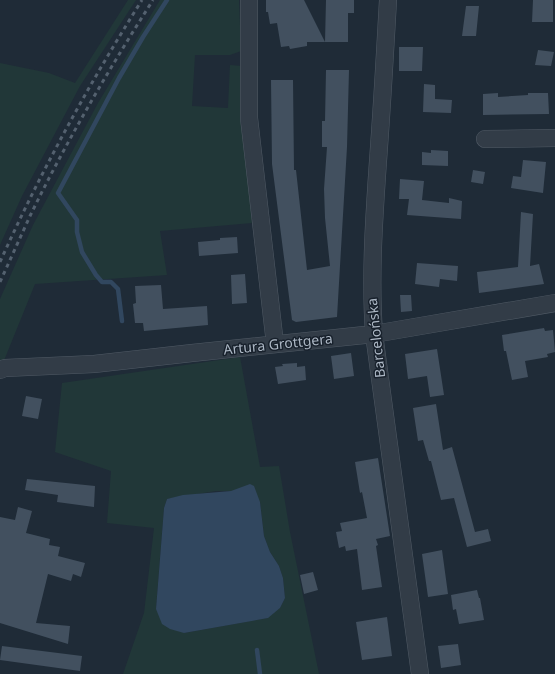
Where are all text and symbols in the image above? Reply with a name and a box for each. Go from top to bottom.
street label: Barcelońska [362,297,389,379]
street label: Artura Grottgera [222,328,333,359]

